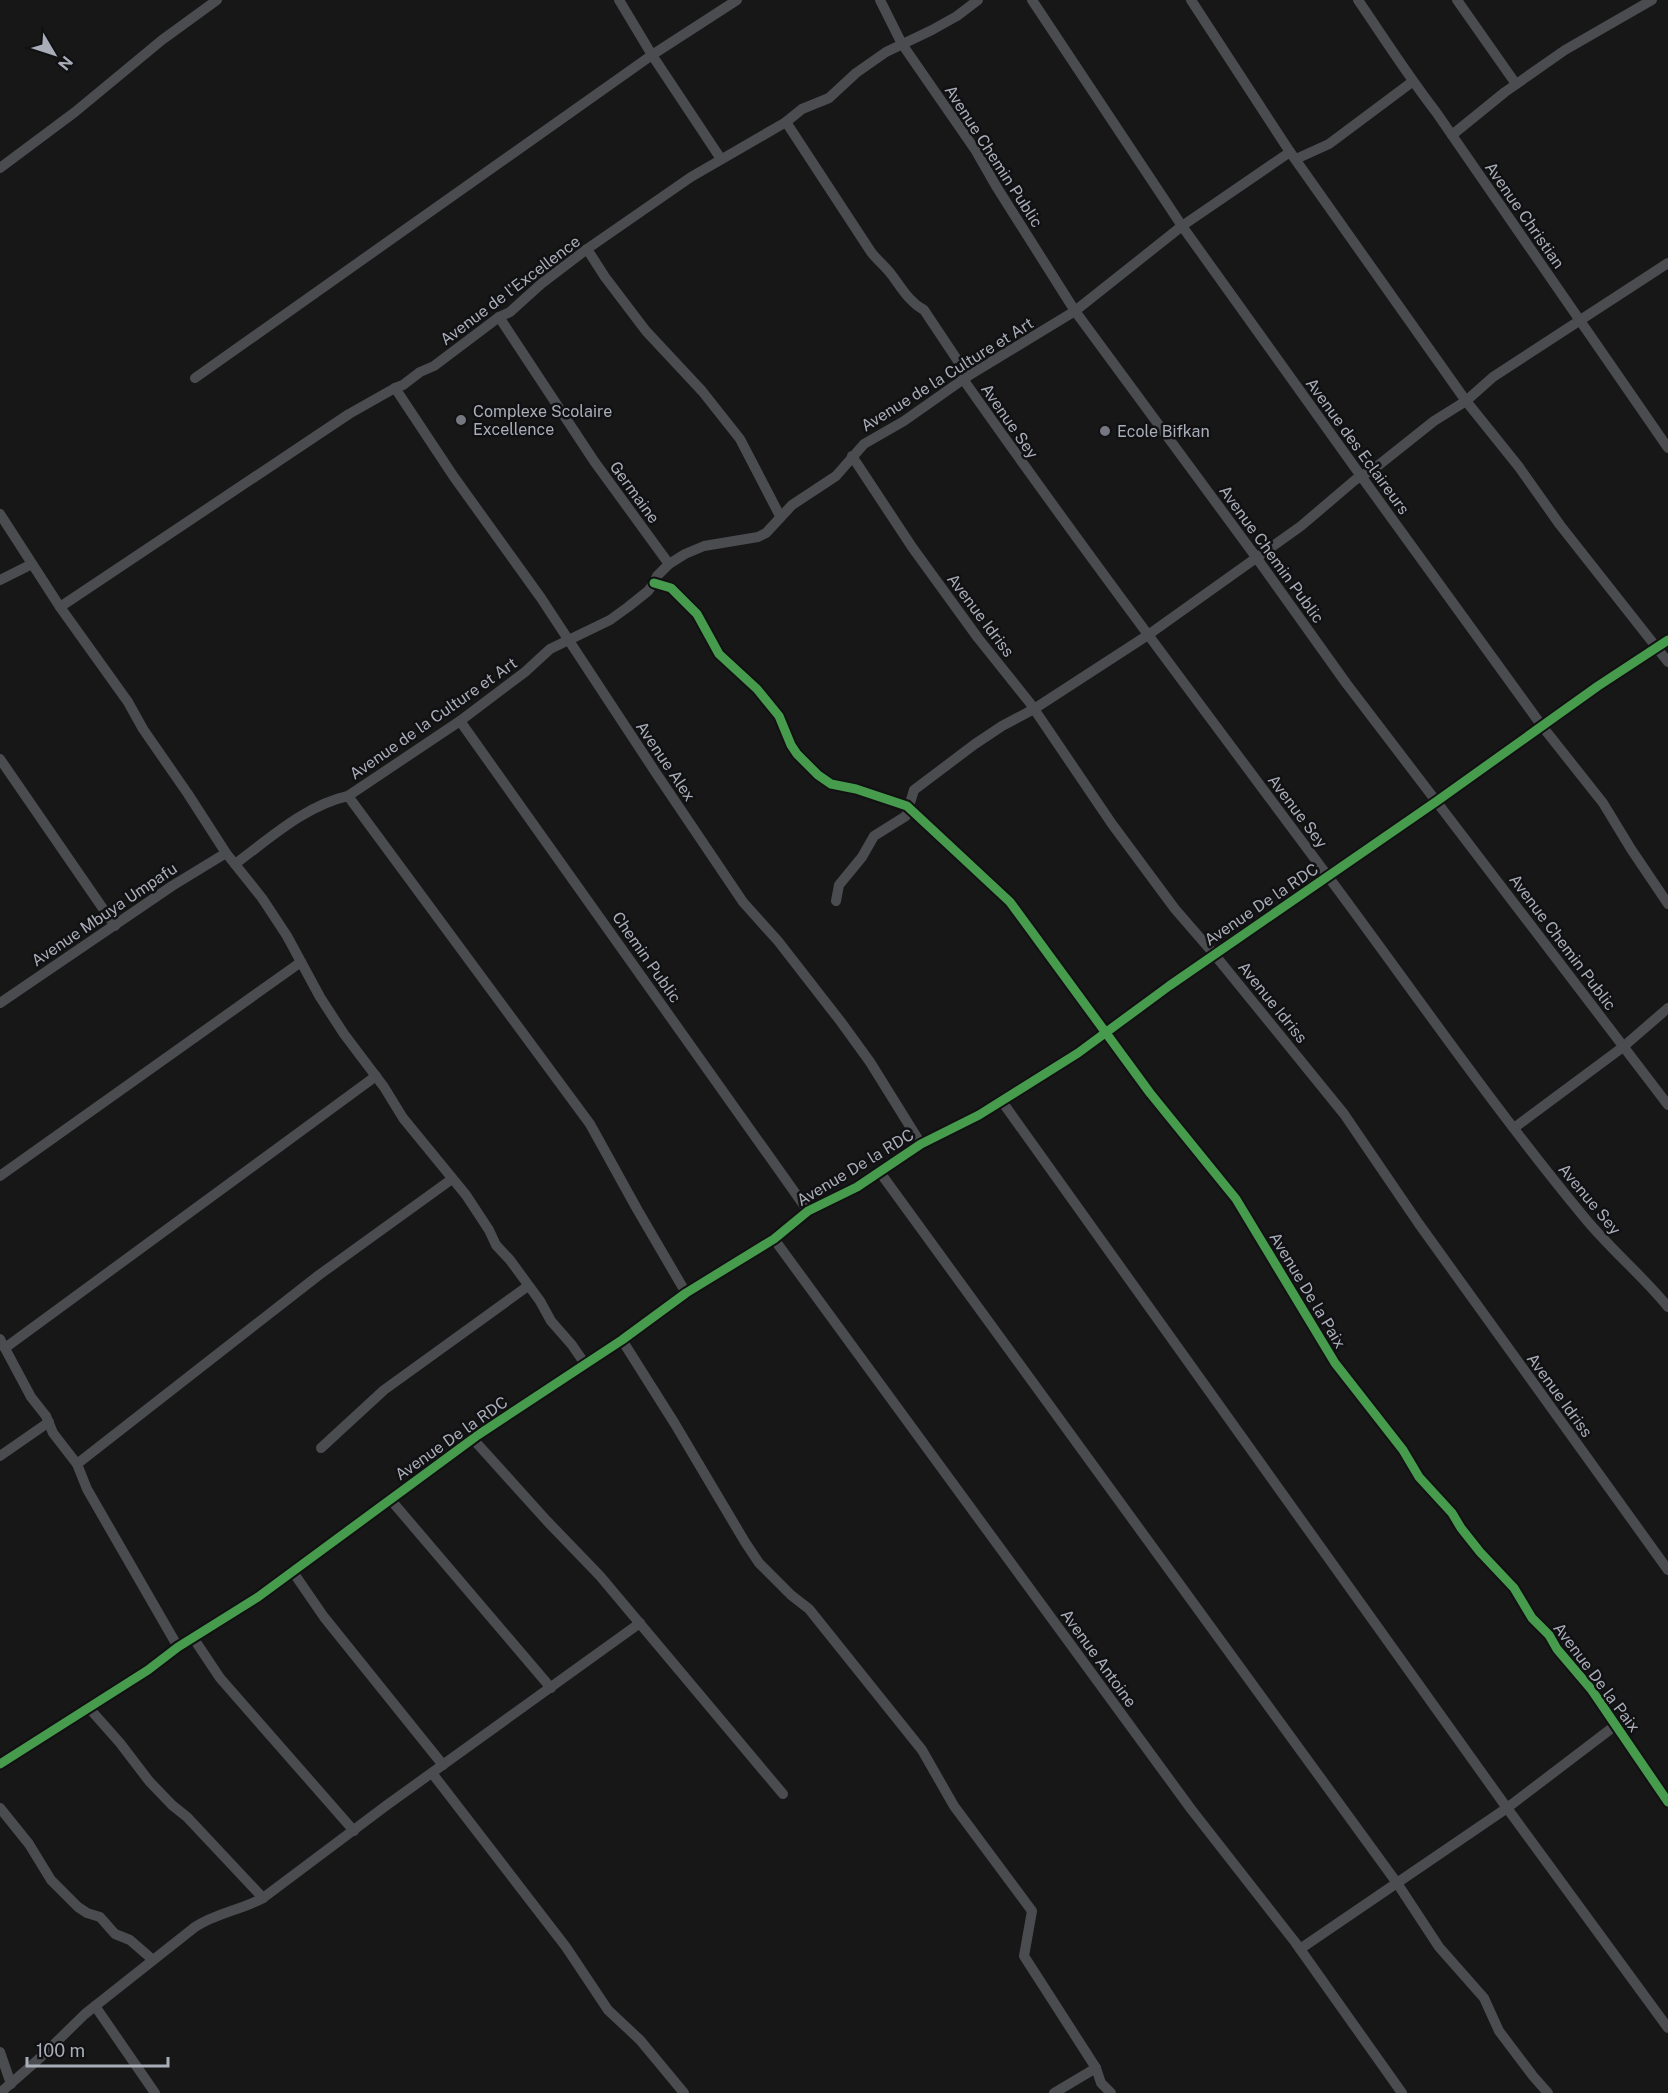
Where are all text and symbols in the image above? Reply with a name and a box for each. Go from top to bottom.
north arrow [24,24,84,84]
text: N [54,52,77,74]
street label: Avenue Chemin Public [941,82,1047,231]
street label: Avenue Christian [1481,158,1568,272]
street label: Avenue de l'Excellence [437,232,584,349]
street label: Avenue de la Culture et Art [858,313,1037,435]
street label: Avenue des Eclaireurs [1302,374,1413,518]
street label: Avenue Sey [977,380,1043,463]
place label: Complexe Scolaire Excellence [473,402,612,439]
marker: Complexe Scolaire Excellence [454,413,468,427]
place label: Ecole Bifkan [1117,422,1210,441]
marker: Ecole Bifkan [1098,424,1112,438]
street label: Germaine [606,458,663,527]
street label: Avenue Chemin Public [1215,482,1328,627]
street label: Avenue Idriss [943,570,1018,661]
street label: Avenue de la Culture et Art [346,653,521,783]
street label: Avenue Alex [632,718,699,805]
street label: Avenue Sey [1264,771,1332,852]
street label: Avenue Mbuya Umpafu [28,859,181,970]
street label: Avenue De la RDC [1201,859,1322,950]
street label: Avenue Chemin Public [1505,870,1620,1014]
street label: Chemin Public [608,908,685,1006]
street label: Avenue Idriss [1234,958,1311,1047]
street label: Avenue De la RDC [793,1125,917,1210]
street label: Avenue Sey [1554,1160,1625,1239]
street label: Avenue De la Paix [1265,1229,1350,1352]
street label: Avenue Idriss [1523,1350,1596,1441]
street label: Avenue De la RDC [391,1392,511,1484]
street label: Avenue Antoine [1057,1606,1140,1711]
street label: Avenue De la Paix [1549,1619,1644,1736]
scale bar [27,2030,168,2068]
text: 100 m [36,2040,85,2061]

